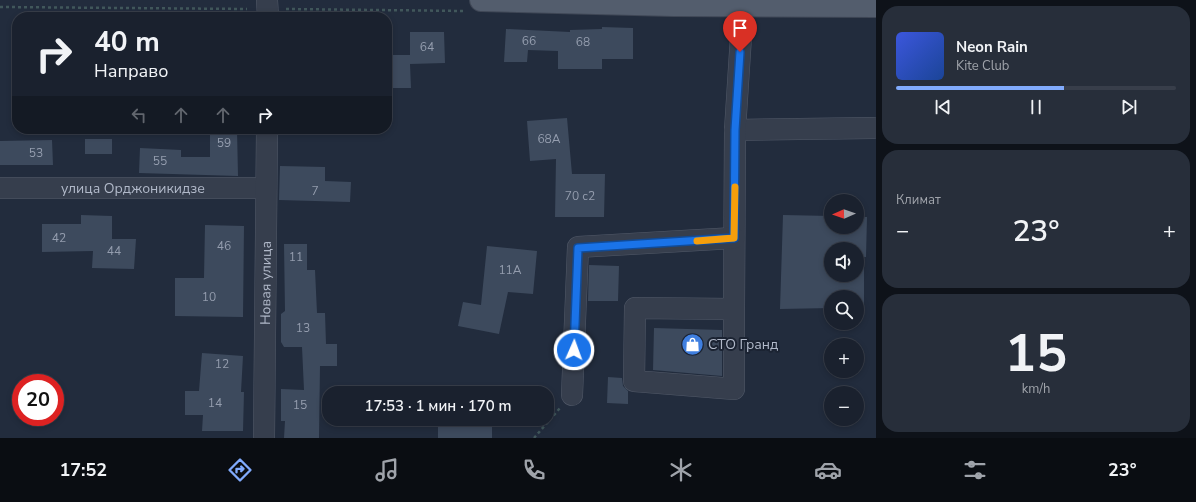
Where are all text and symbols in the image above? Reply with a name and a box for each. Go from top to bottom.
pin [723,11,757,52]
icon: arrive [729,17,751,39]
text: 40 m [94,23,160,61]
icon: right [28,28,80,80]
house number: 66 [522,33,536,49]
house number: 68 [576,34,590,50]
text: Neon Rain [956,37,1028,57]
house number: 64 [420,39,434,55]
text: Kite Club [956,57,1009,75]
text: Направо [94,59,168,83]
icon: previous [932,96,954,118]
icon: pause [1025,96,1047,118]
icon: next [1118,96,1140,118]
icon: left [128,104,150,126]
icon: ahead [170,104,192,126]
icon: ahead [212,104,234,126]
icon: right [254,104,276,126]
house number: 68А [537,131,561,147]
house number: 59 [217,135,231,151]
house number: 53 [29,145,43,161]
house number: 55 [153,153,167,169]
street label: улица Орджоникидзе [61,179,205,198]
house number: 7 [311,183,319,199]
house number: 70 с2 [565,188,595,204]
text: Климат [896,191,941,209]
north arrow [824,194,864,234]
map controls [824,194,864,426]
text: 23° [1012,211,1060,252]
text: − [896,216,909,246]
text: + [1163,216,1176,246]
house number: 42 [52,230,66,246]
house number: 46 [217,238,231,254]
street label: Новая улица [256,241,276,325]
button: sound [824,242,864,282]
house number: 44 [107,243,121,259]
house number: 11 [289,249,303,265]
house number: 11А [498,262,522,278]
house number: 10 [202,289,216,305]
button: search [824,290,864,330]
text: 15 [1005,318,1067,389]
house number: 13 [296,320,310,336]
position arrow [553,329,595,371]
shop icon: СТО Гранд [679,331,705,357]
place label: СТО Гранд [708,335,778,354]
button: + [824,338,864,378]
house number: 12 [215,356,229,372]
speed limit sign: 20 [12,374,64,426]
text: km/h [1022,380,1050,398]
button: − [824,386,864,426]
house number: 14 [208,395,222,411]
text: 17:53 · 1 мин · 170 m [364,396,512,416]
house number: 15 [293,397,307,413]
icon: directions [226,456,254,484]
icon: music [373,456,401,484]
icon: phone [520,456,548,484]
icon: climate [667,456,695,484]
icon: car [814,456,842,484]
icon: filters [961,456,989,484]
text: 17:52 [59,458,107,482]
text: 23° [1108,458,1136,482]

